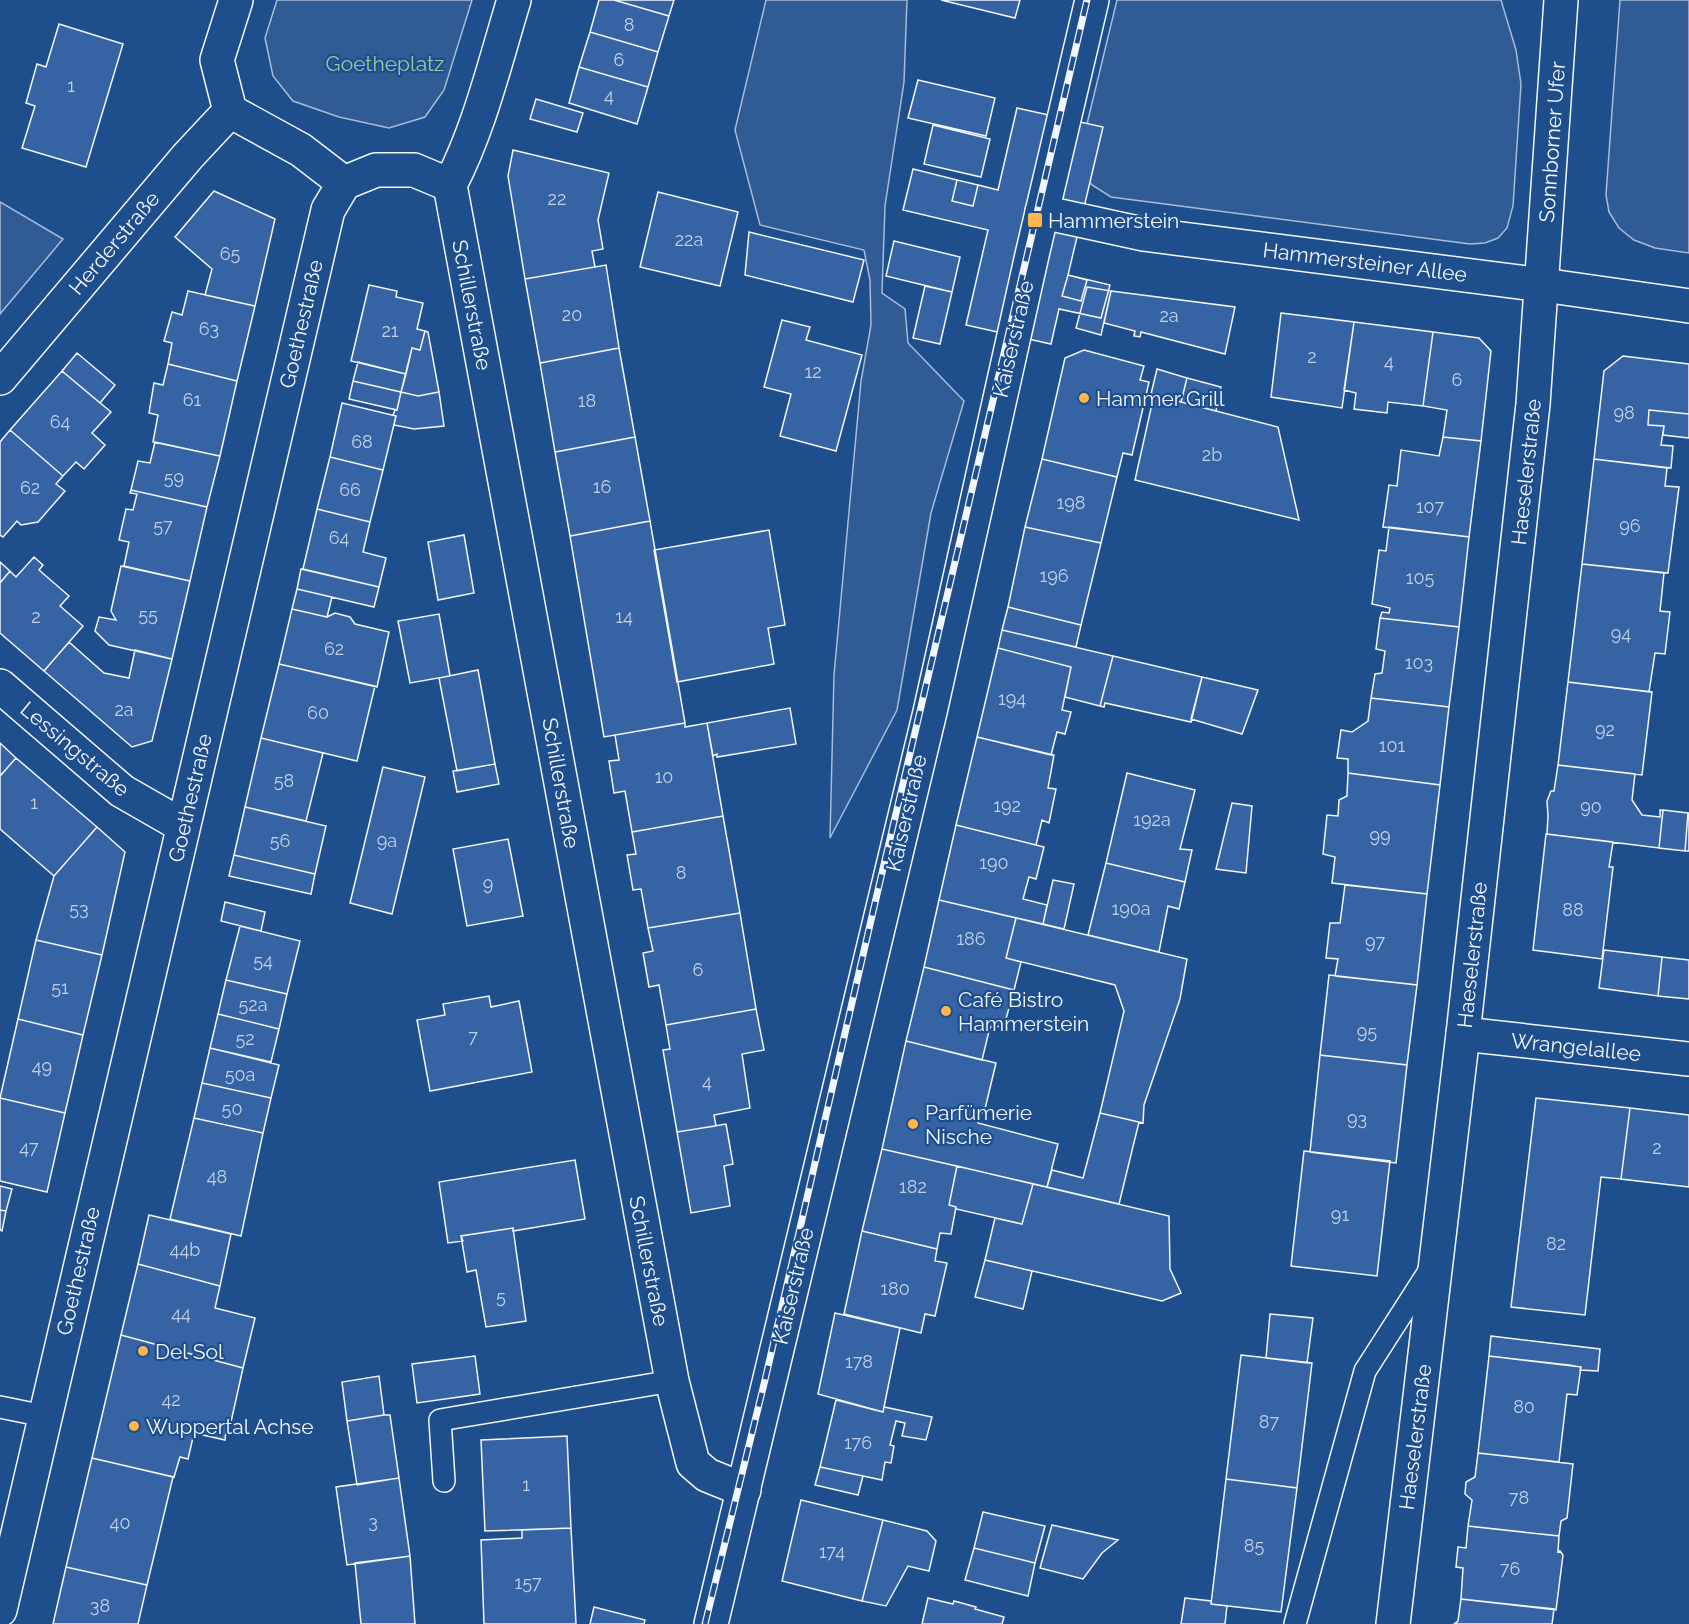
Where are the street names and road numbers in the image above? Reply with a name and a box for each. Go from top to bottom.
street label: Sonnborner Ufer [1534,60,1570,223]
street label: Herderstraße [63,186,165,300]
street label: Hammersteiner Allee [1262,237,1468,287]
street label: Schillerstraße [447,238,497,372]
street label: Goethestraße [274,257,328,391]
street label: Kaiserstraße [987,278,1039,400]
street label: Haeselerstraße [1506,398,1546,546]
street label: Lessingstraße [16,696,134,802]
street label: Schillerstraße [537,716,585,850]
street label: Goethestraße [163,731,217,865]
street label: Kaiserstraße [880,752,932,874]
street label: Haeselerstraße [1452,881,1492,1029]
street label: Wrangelallee [1510,1028,1642,1066]
street label: Schillerstraße [624,1194,674,1328]
street label: Goethestraße [51,1204,105,1338]
street label: Kaiserstraße [767,1225,819,1347]
street label: Haeselerstraße [1394,1363,1436,1511]

